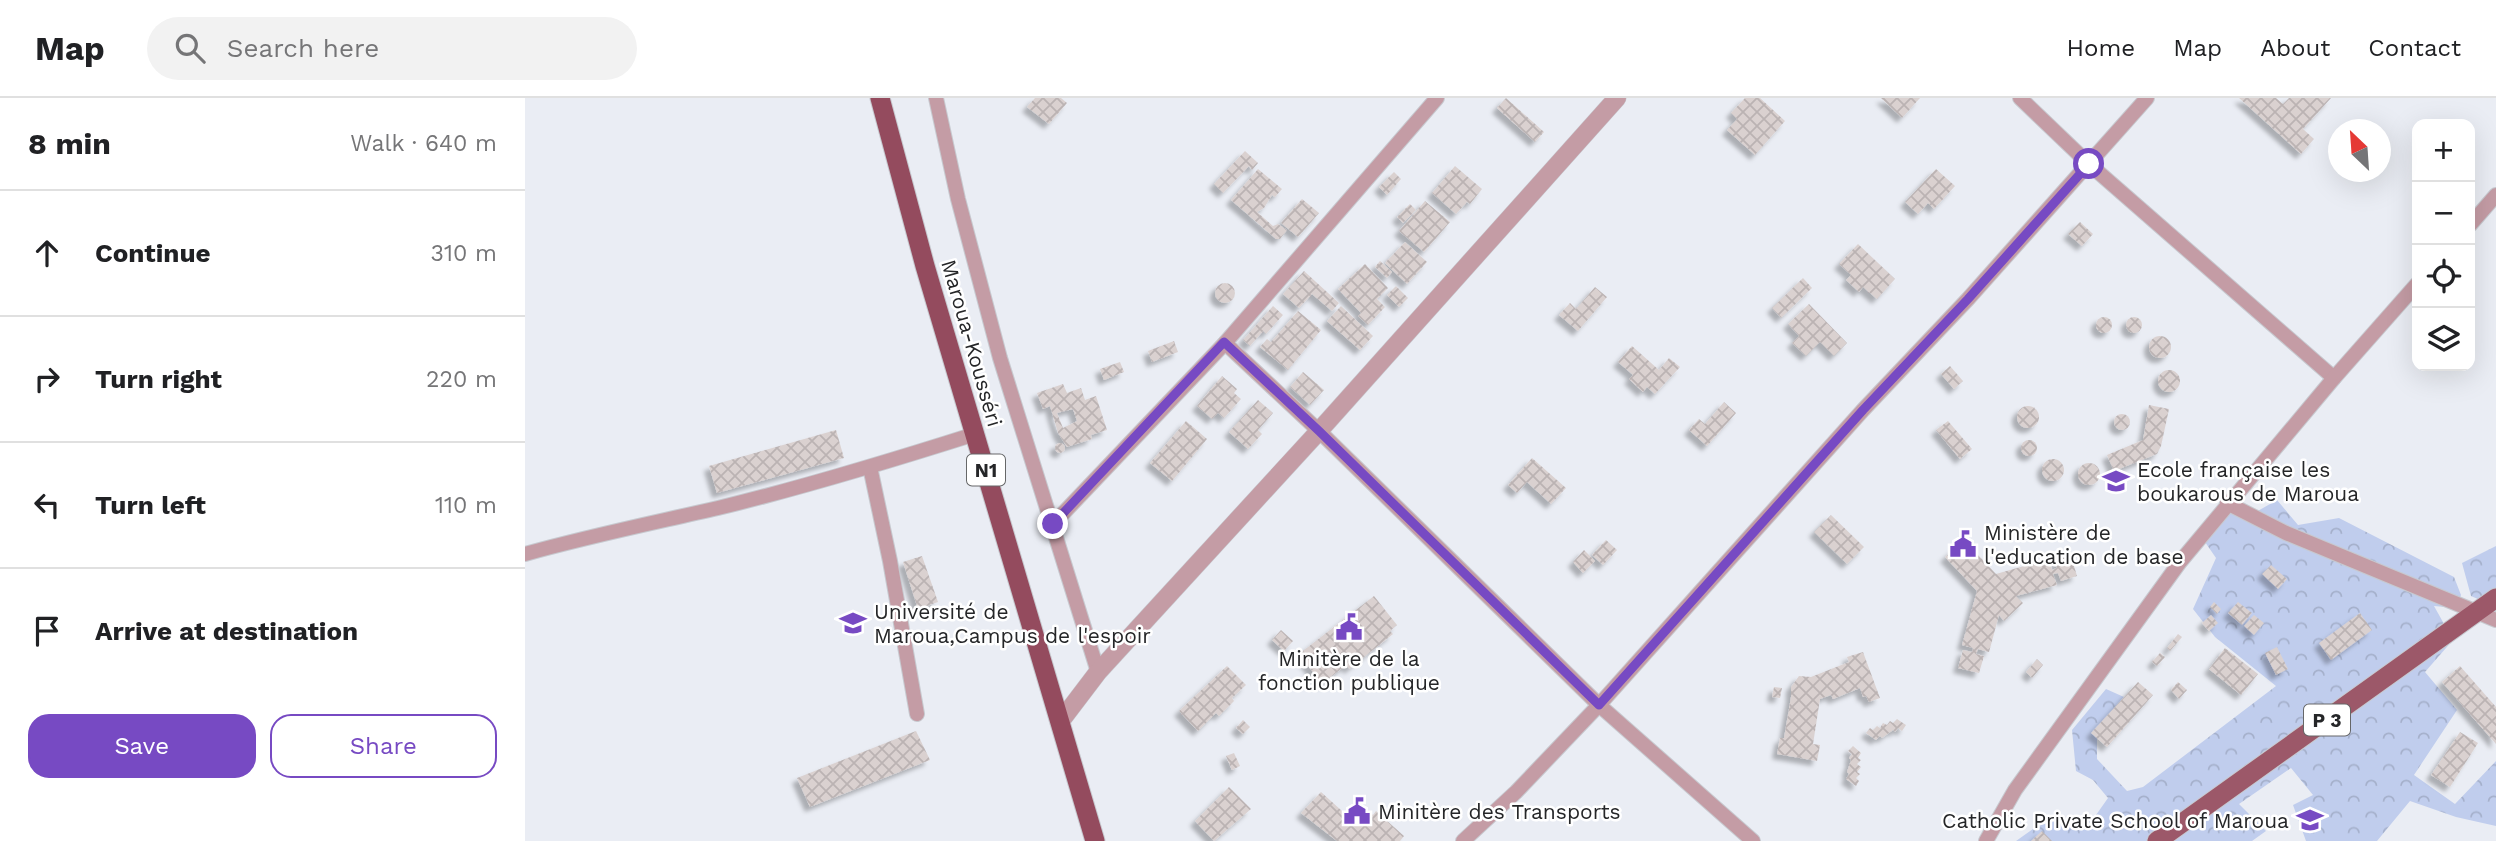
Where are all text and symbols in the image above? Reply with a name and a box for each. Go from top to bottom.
search box [147,17,637,80]
text: Map [35,29,105,68]
icon: search [171,29,209,67]
text: Search here [227,33,379,63]
text: Home [2067,34,2135,62]
text: Map [2173,34,2222,62]
text: About [2260,34,2330,62]
text: Contact [2368,34,2461,62]
north arrow [2328,119,2391,182]
map controls [2412,119,2475,371]
button: + [2412,119,2475,182]
text: 8 min [28,126,111,161]
text: Walk · 640 m [350,130,497,157]
route start [2073,148,2104,179]
button: − [2412,182,2475,245]
icon: ahead [28,234,66,272]
text: Continue [95,238,211,268]
text: 310 m [431,240,497,267]
button: locate [2412,245,2475,308]
street label: Maroua-Kousséri [936,257,1008,429]
button: layers [2412,308,2475,371]
icon: right [28,360,66,398]
text: Turn right [95,364,222,394]
text: 220 m [426,366,497,393]
road number: N1 [967,454,1005,486]
place label: Ecole française les boukarous de Maroua [2137,457,2359,506]
school or university icon: Ecole française les boukarous de Maroua [2101,466,2131,496]
icon: left [28,486,66,524]
text: Turn left [95,490,206,520]
text: 110 m [435,492,497,519]
route end [1037,508,1068,539]
place label: Ministère de l'education de base [1984,520,2184,569]
public building icon: Ministère de l'education de base [1948,529,1978,559]
place label: Université de Maroua,Campus de l'espoir [874,599,1151,648]
school or university icon: Université de Maroua,Campus de l'espoir [838,608,868,638]
icon: arrive [28,612,66,650]
public building icon: Minitère de la fonction publique [1334,612,1364,642]
text: Arrive at destination [95,616,358,646]
place label: Minitère de la fonction publique [1258,646,1440,695]
road number: P 3 [2304,705,2350,736]
button: Save [28,714,256,778]
button: Share [270,714,497,778]
public building icon: Minitère des Transports [1342,796,1372,826]
place label: Minitère des Transports [1378,799,1621,824]
school or university icon: Catholic Private School of Maroua [2295,805,2325,835]
place label: Catholic Private School of Maroua [1942,808,2289,833]

